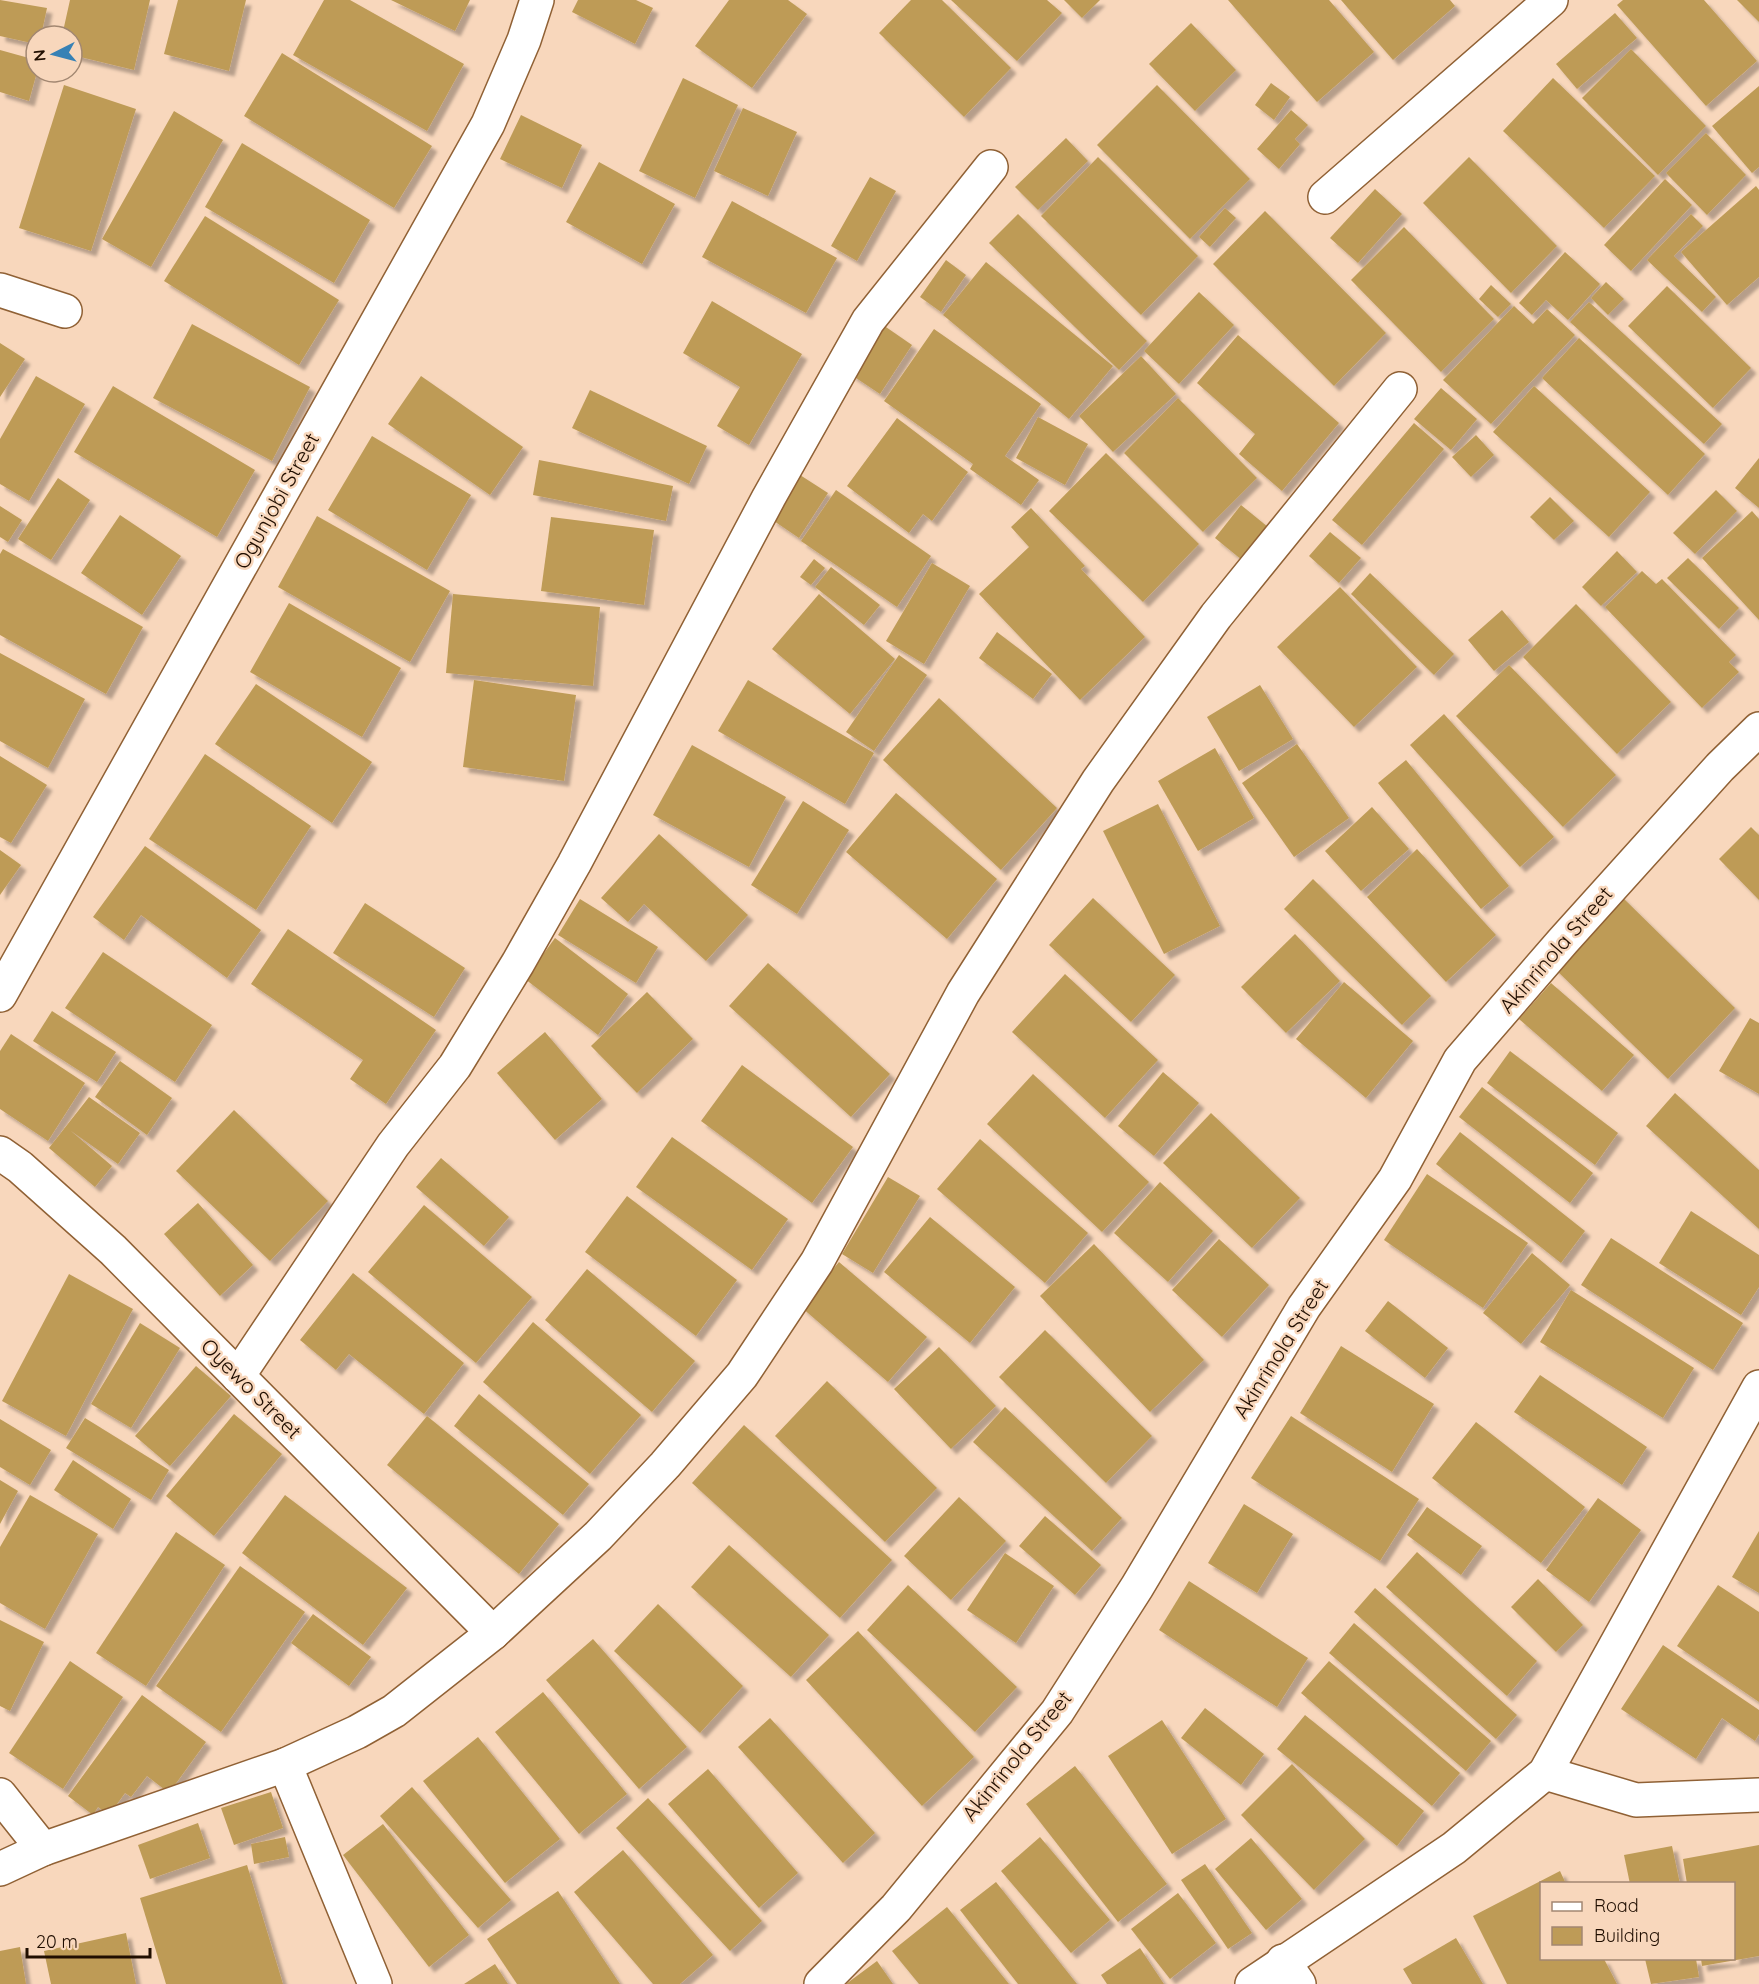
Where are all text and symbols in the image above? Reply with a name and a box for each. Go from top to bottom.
north arrow [24,24,84,84]
text: N [29,49,50,62]
street label: Ogunjobi Street [228,428,324,573]
street label: Akinrinola Street [1493,881,1617,1018]
street label: Akinrinola Street [1227,1274,1333,1423]
street label: Oyewo Street [196,1333,307,1444]
street label: Akinrinola Street [956,1685,1077,1826]
legend [1540,1882,1735,1960]
text: Road [1594,1894,1639,1917]
scale bar [27,1921,150,1959]
text: Building [1594,1924,1660,1947]
text: 20 m [36,1930,78,1953]

